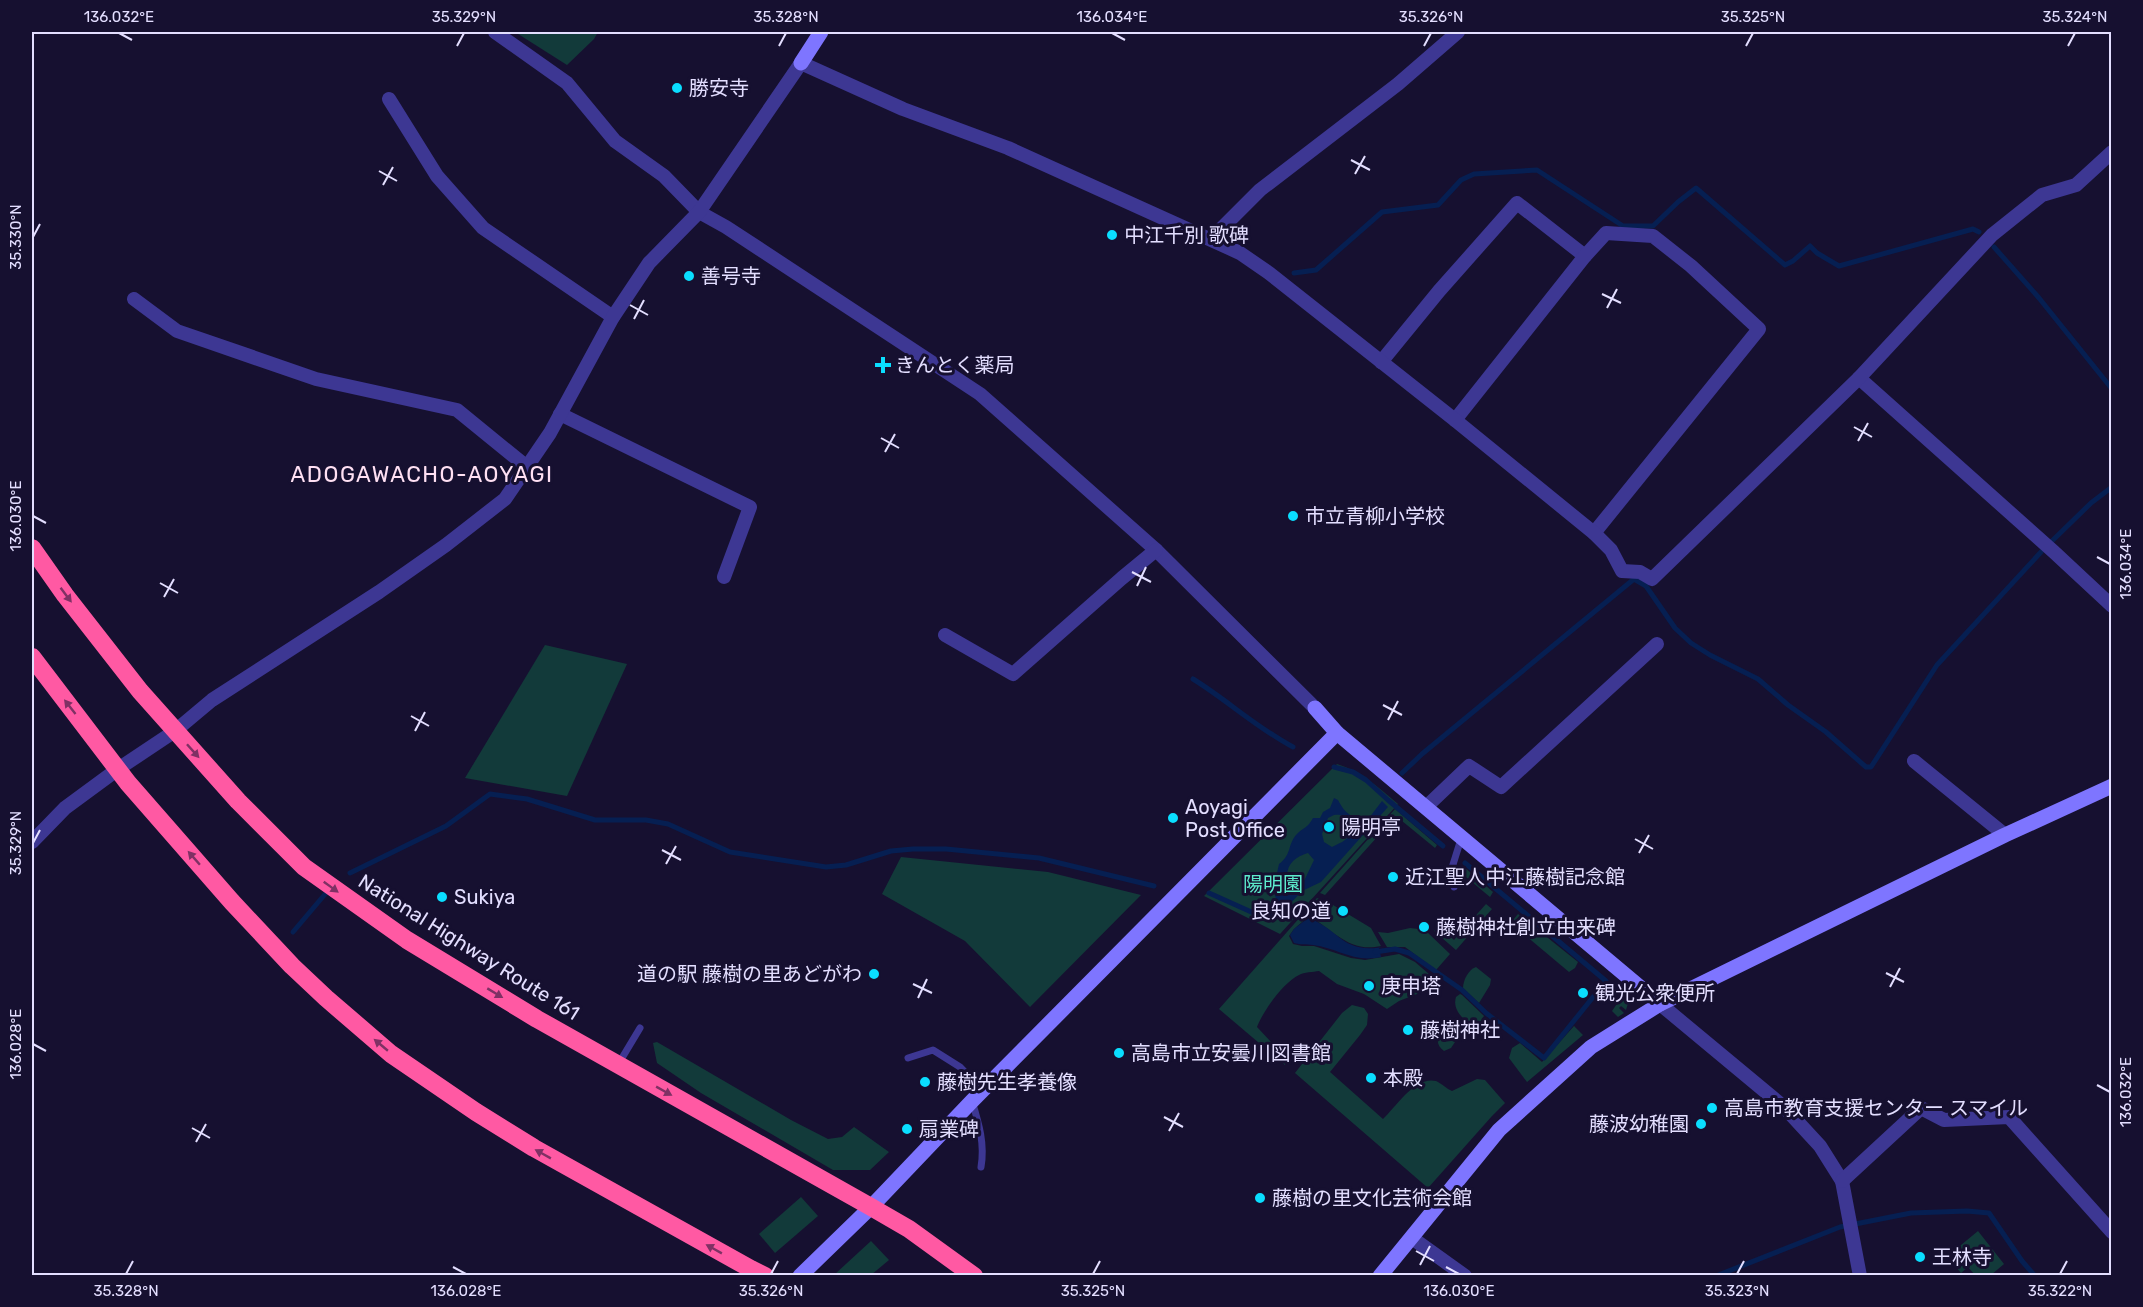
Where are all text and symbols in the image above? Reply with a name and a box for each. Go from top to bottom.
text: 136.032°E [84,8,154,26]
text: 35.329°N [432,8,496,26]
text: 35.328°N [753,8,819,26]
text: 136.034°E [1077,8,1147,26]
text: 35.326°N [1399,8,1463,26]
text: 35.325°N [1721,8,1785,26]
text: 35.324°N [2043,8,2107,26]
place label: 勝安寺 [689,76,749,100]
marker: 勝安寺 [670,81,684,95]
text: 35.330°N [7,204,25,270]
place label: 中江千別 歌碑 [1124,223,1249,247]
marker: 中江千別 歌碑 [1105,228,1119,242]
place label: 善号寺 [701,264,761,288]
marker: 善号寺 [682,269,696,283]
place label: きんとく薬局 [895,353,1014,377]
marker: きんとく薬局 [876,358,890,372]
district label: ADOGAWACHO-AOYAGI [291,461,553,488]
text: 136.030°E [7,480,25,552]
place label: 市立青柳小学校 [1305,504,1445,528]
marker: 市立青柳小学校 [1286,509,1300,523]
text: 136.034°E [2117,529,2135,599]
one-way arrow [59,587,72,603]
one-way arrow [64,699,77,715]
one-way arrow [186,743,199,758]
place label: Aoyagi Post Office [1185,795,1285,842]
text: 35.329°N [7,811,25,875]
marker: Aoyagi Post Office [1166,811,1180,825]
place label: 陽明亭 [1341,815,1401,839]
marker: 陽明亭 [1322,820,1336,834]
one-way arrow [187,850,201,865]
place label: 近江聖人中江藤樹記念館 [1405,865,1625,889]
street label: National Highway Route 161 [354,869,584,1025]
marker: 近江聖人中江藤樹記念館 [1386,870,1400,884]
park label: 陽明園 [1243,872,1303,896]
one-way arrow [323,881,339,893]
place label: Sukiya [454,885,515,909]
marker: Sukiya [435,890,449,904]
place label: 良知の道 [1251,899,1331,923]
marker: 良知の道 [1336,904,1350,918]
place label: 藤樹神社創立由来碑 [1436,915,1616,939]
marker: 藤樹神社創立由来碑 [1417,920,1431,934]
place label: 道の駅 藤樹の里あどがわ [637,962,862,986]
marker: 道の駅 藤樹の里あどがわ [867,967,881,981]
place label: 庚申塔 [1381,974,1441,998]
marker: 庚申塔 [1362,979,1376,993]
place label: 観光公衆便所 [1595,981,1715,1005]
marker: 観光公衆便所 [1576,986,1590,1000]
one-way arrow [487,988,503,999]
text: 136.028°E [7,1009,25,1079]
place label: 藤樹神社 [1420,1018,1500,1042]
marker: 藤樹神社 [1401,1023,1415,1037]
one-way arrow [374,1039,389,1052]
place label: 高島市立安曇川図書館 [1131,1041,1331,1065]
marker: 高島市立安曇川図書館 [1112,1046,1126,1060]
text: 136.032°E [2117,1057,2135,1127]
place label: 本殿 [1383,1066,1423,1090]
place label: 藤樹先生孝養像 [937,1070,1077,1094]
marker: 本殿 [1364,1071,1378,1085]
marker: 藤樹先生孝養像 [918,1075,932,1089]
one-way arrow [655,1086,672,1096]
place label: 高島市教育支援センター スマイル [1724,1096,2028,1120]
marker: 高島市教育支援センター スマイル [1705,1101,1719,1115]
place label: 藤波幼稚園 [1589,1112,1689,1136]
place label: 扇業碑 [919,1117,979,1141]
marker: 藤波幼稚園 [1694,1117,1708,1131]
marker: 扇業碑 [900,1122,914,1136]
one-way arrow [534,1149,551,1159]
place label: 藤樹の里文化芸術会館 [1272,1186,1472,1210]
marker: 藤樹の里文化芸術会館 [1253,1191,1267,1205]
one-way arrow [705,1244,722,1254]
place label: 王林寺 [1932,1245,1992,1269]
marker: 王林寺 [1913,1250,1927,1264]
text: 35.328°N [93,1282,159,1300]
text: 136.028°E [431,1282,501,1300]
text: 35.326°N [739,1282,803,1300]
text: 35.325°N [1061,1282,1125,1300]
text: 136.030°E [1423,1282,1495,1300]
text: 35.323°N [1705,1282,1769,1300]
text: 35.322°N [2028,1282,2092,1300]

